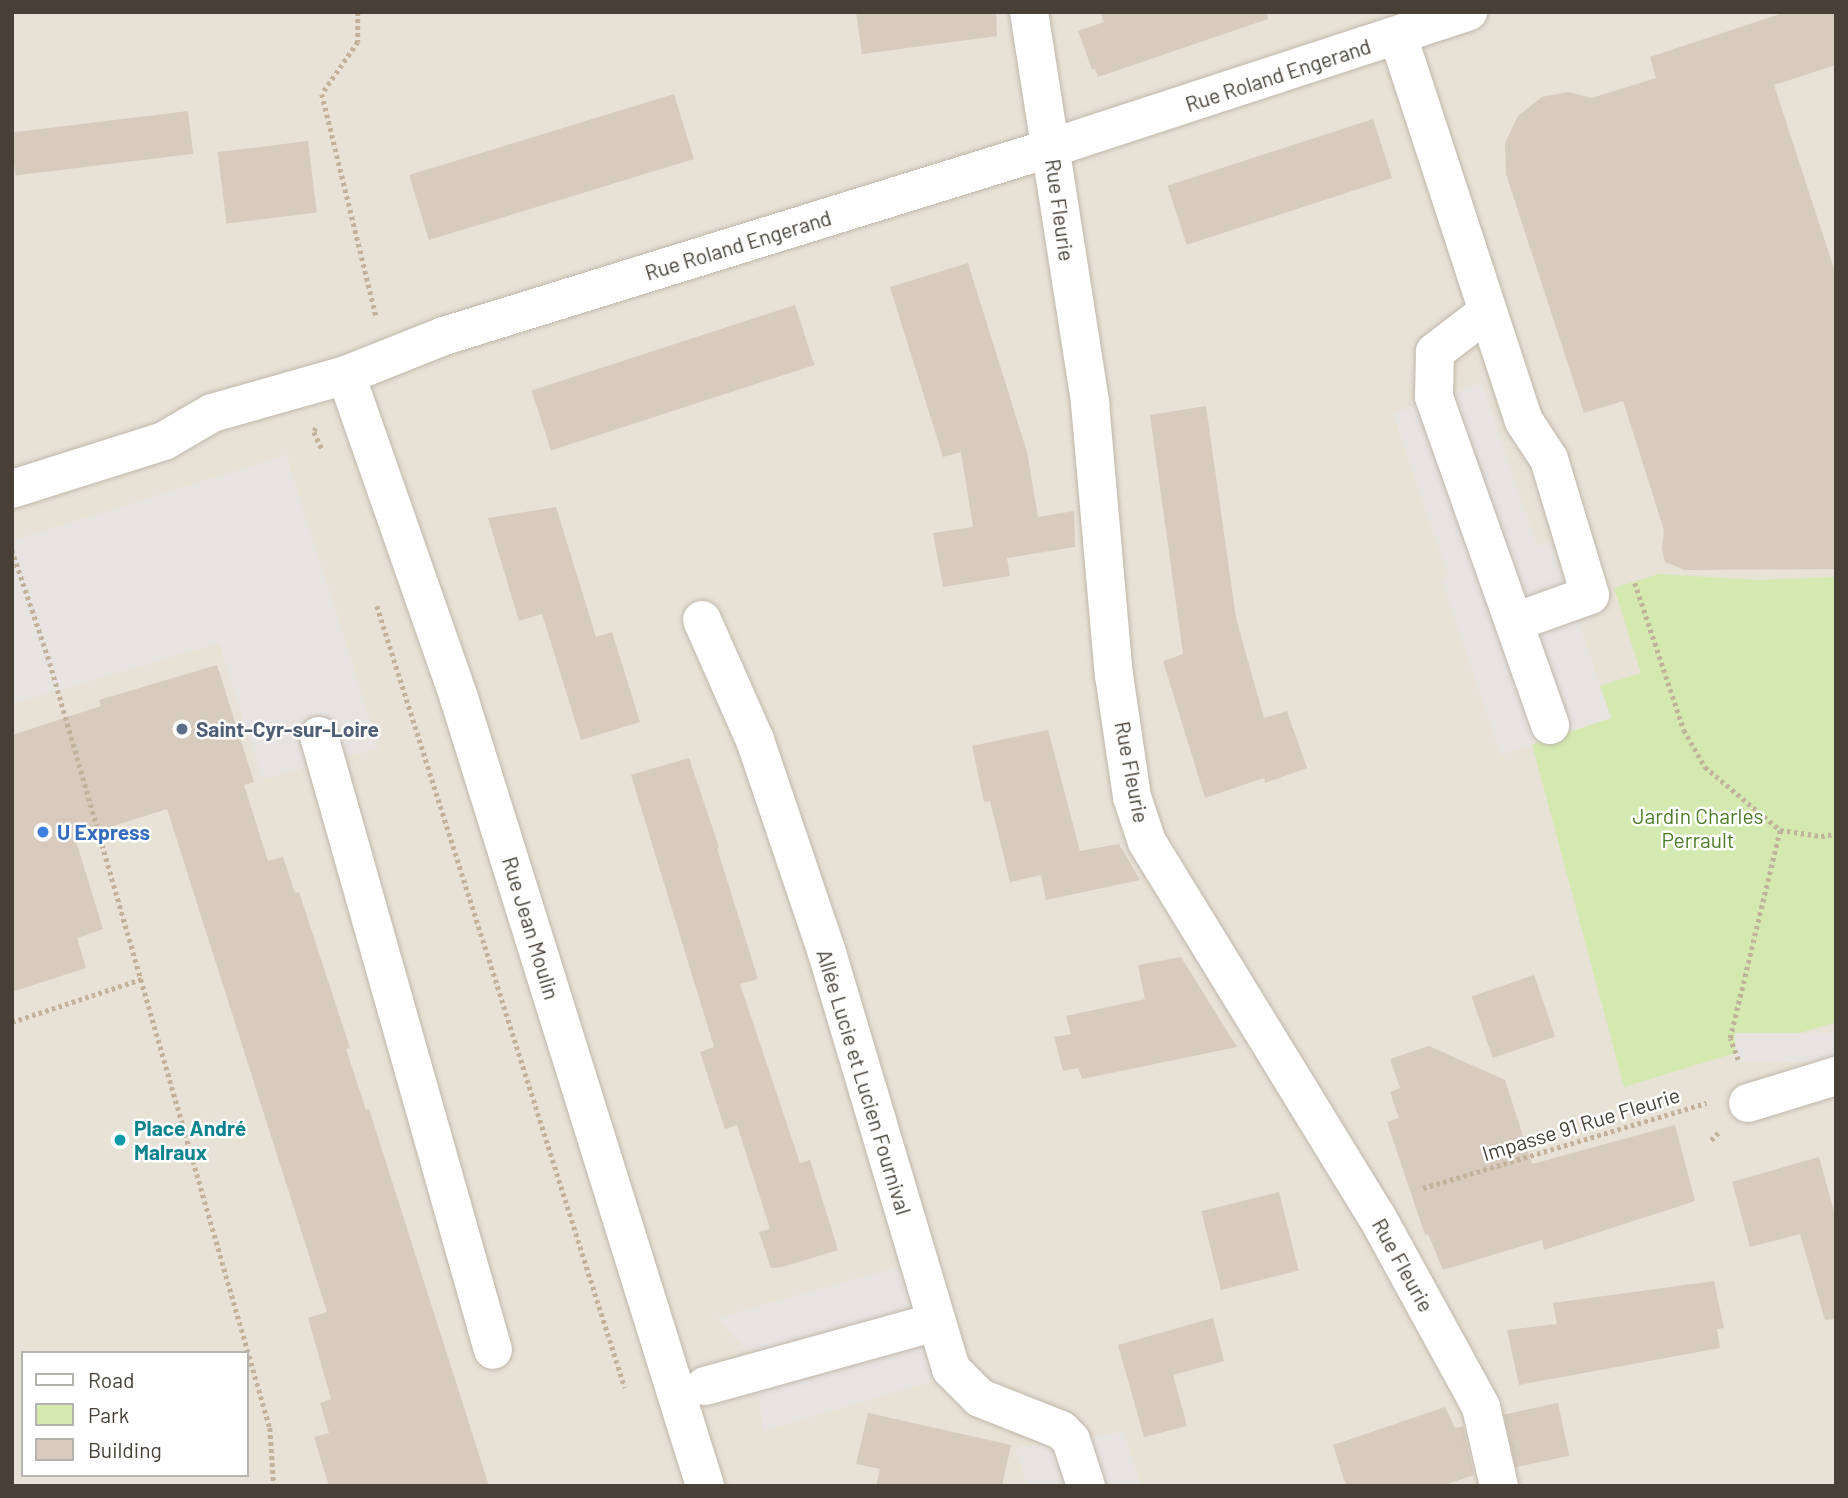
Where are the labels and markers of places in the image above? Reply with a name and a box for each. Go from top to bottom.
place label: Saint-Cyr-sur-Loire [196,716,379,742]
marker: Saint-Cyr-sur-Loire [174,721,190,737]
place label: U Express [57,819,150,845]
marker: U Express [35,824,51,840]
place label: Place André Malraux [134,1115,246,1165]
marker: Place André Malraux [112,1132,128,1148]

